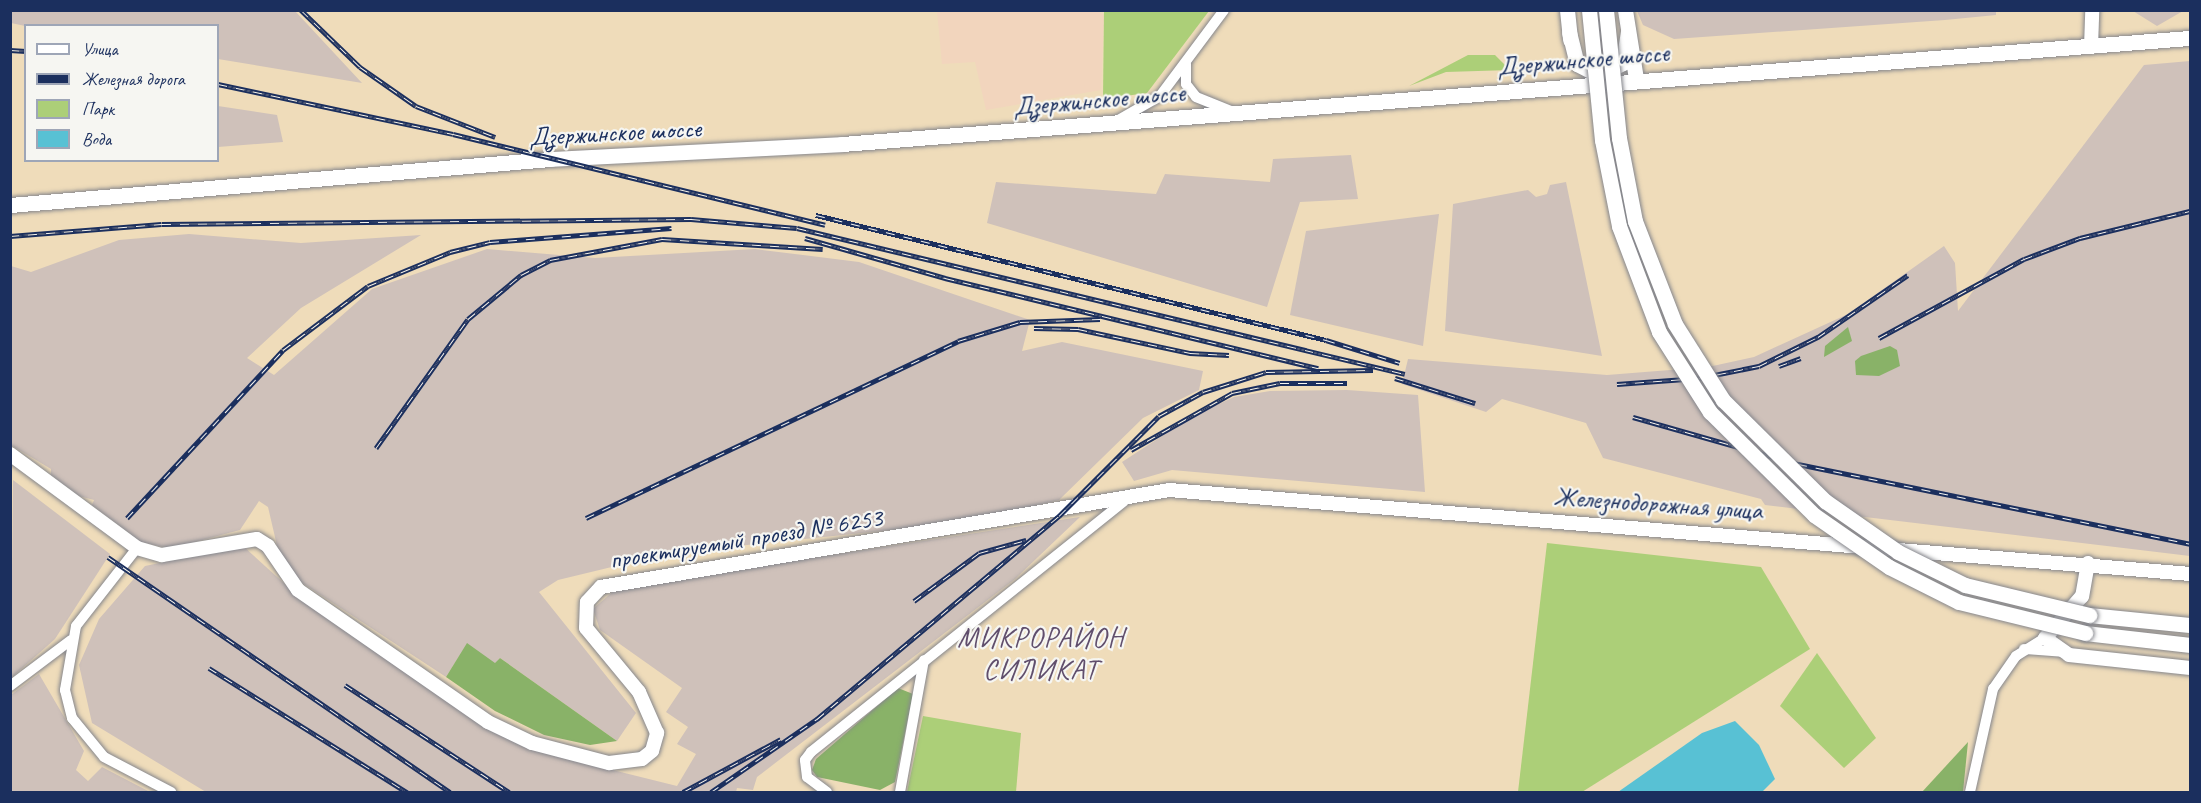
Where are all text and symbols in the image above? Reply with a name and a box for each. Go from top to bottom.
legend [24,24,219,162]
street label: Дзержинское шоссе [1496,37,1670,83]
text: Улица [82,38,118,60]
text: Железная дорога [82,68,185,90]
street label: Дзержинское шоссе [1012,77,1186,123]
text: Парк [82,98,114,120]
street label: Дзержинское шоссе [528,113,702,153]
text: Вода [82,128,111,150]
street label: Железнодорожная улица [1551,481,1765,527]
street label: проектируемый проезд № 6253 [607,502,885,576]
district label: МИКРОРАЙОН СИЛИКАТ [957,621,1125,687]

